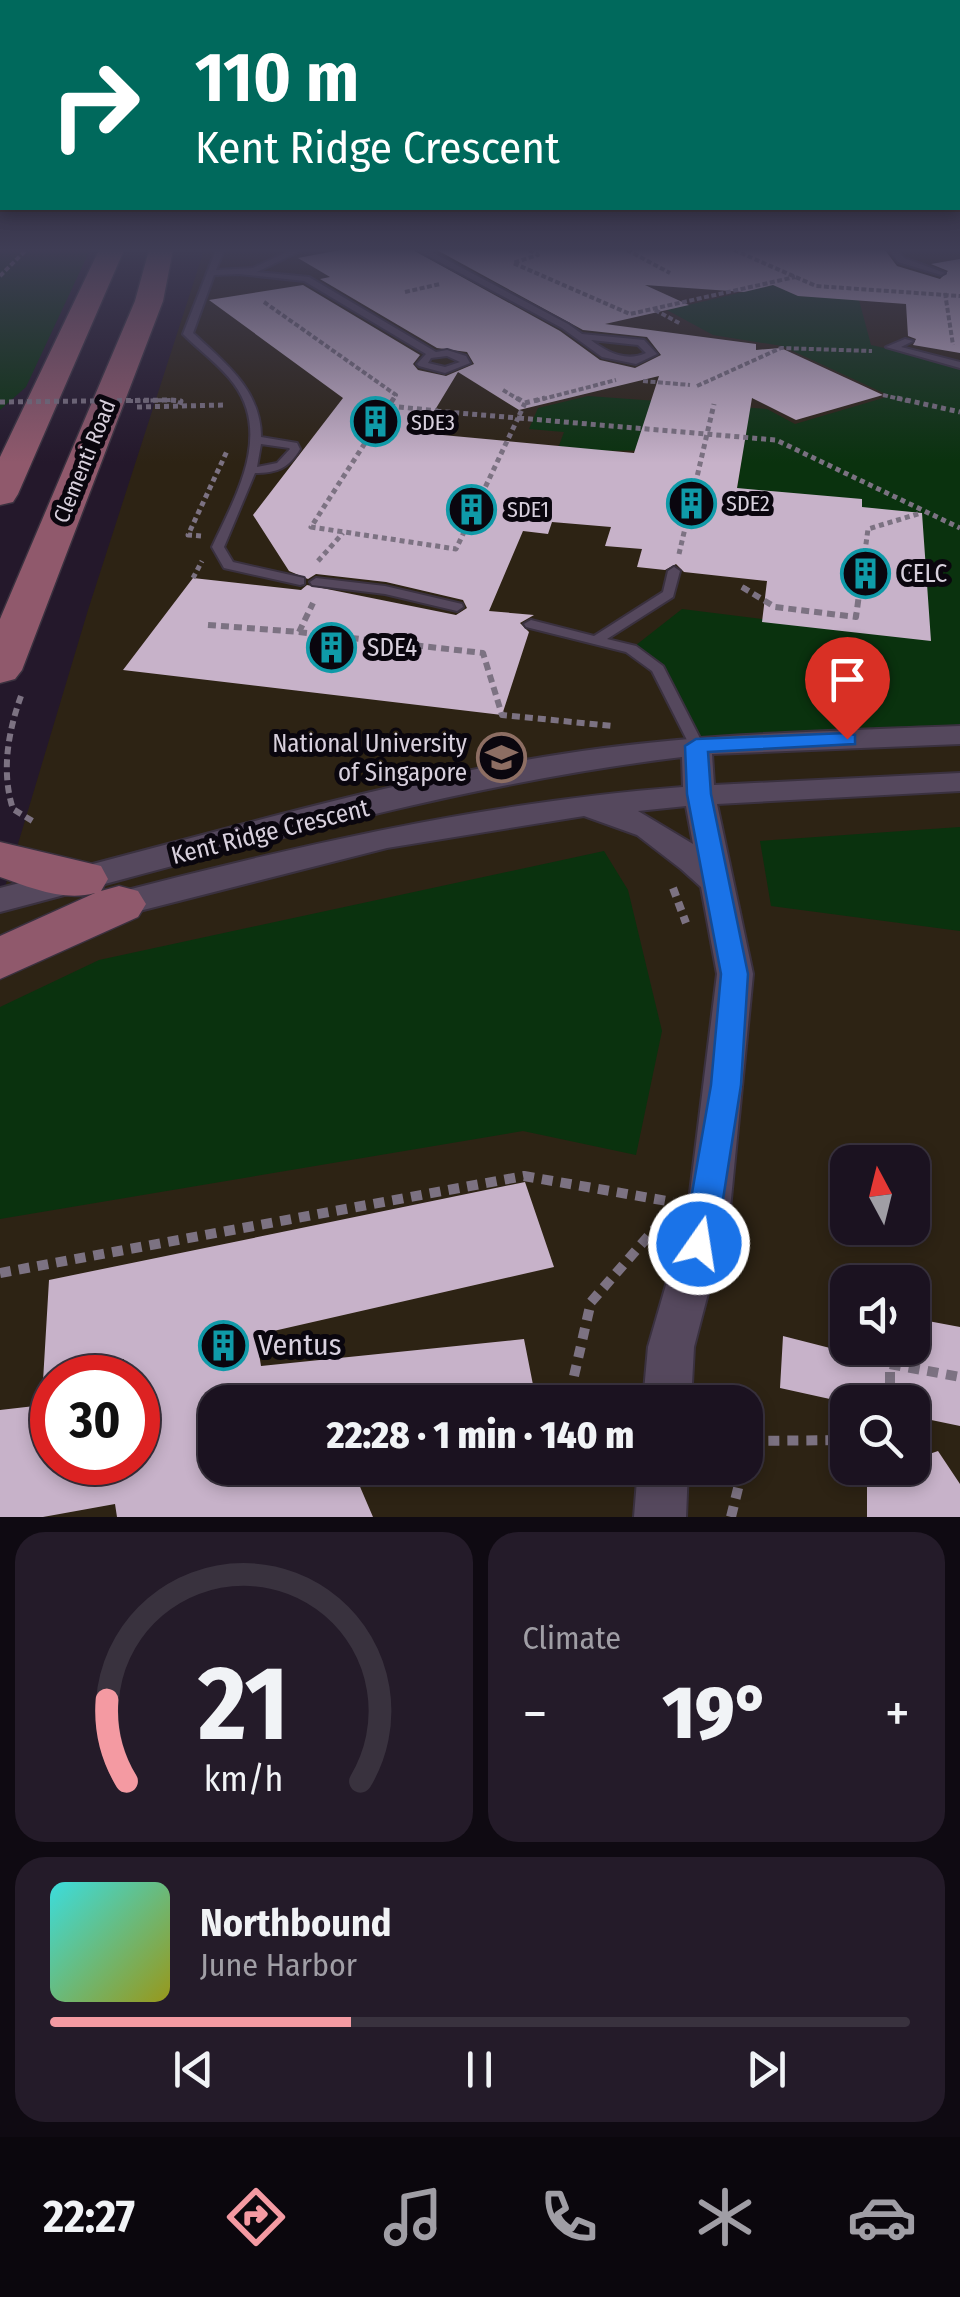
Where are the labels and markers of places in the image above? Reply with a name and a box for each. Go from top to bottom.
building icon: SDE3 [350,396,402,448]
place label: SDE3 [411,409,455,436]
building icon: SDE2 [665,477,717,529]
building icon: SDE1 [446,483,498,535]
place label: SDE2 [726,490,770,517]
place label: SDE1 [507,496,549,523]
building icon: CELC [839,547,891,599]
place label: CELC [900,559,947,589]
building icon: SDE4 [306,621,358,673]
place label: SDE4 [367,633,417,663]
pin [805,637,890,740]
place label: National University of Singapore [272,729,467,788]
school or university icon: National University of Singapore [476,731,528,783]
building icon: Ventus [197,1319,249,1371]
place label: Ventus [258,1327,341,1363]

